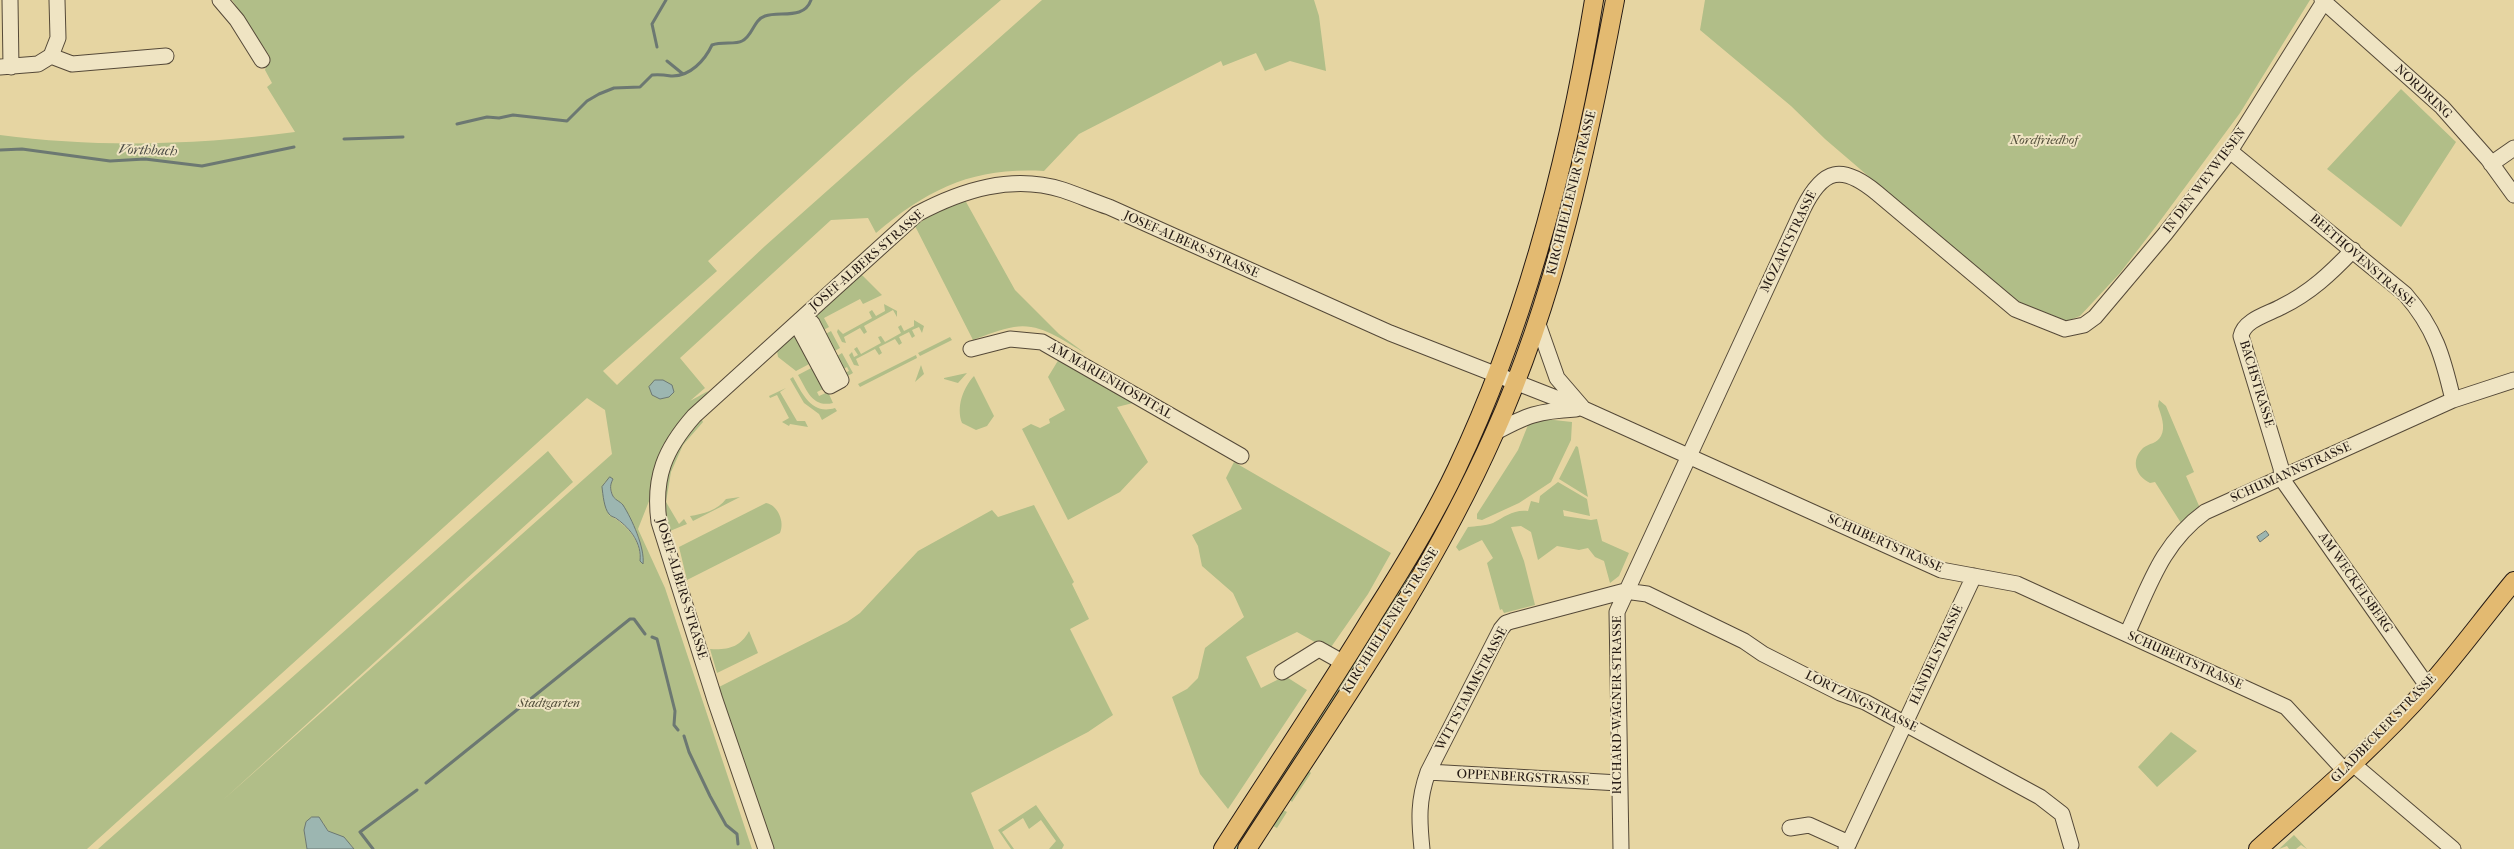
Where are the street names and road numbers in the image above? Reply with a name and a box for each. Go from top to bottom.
street label: NORDRING [2391,62,2455,122]
street label: KIRCHHELLENER STRASSE [1544,109,1600,277]
street label: IN DEN WEYWIESEN [2160,125,2250,237]
street label: MOZARTSTRASSE [1758,188,1820,296]
street label: JOSEF-ALBERS-STRASSE [806,207,928,315]
street label: JOSEF-ALBERS-STRASSE [1121,208,1261,282]
street label: BEETHOVENSTRASSE [2306,211,2418,311]
street label: AM MARIENHOSPITAL [1045,339,1175,423]
street label: BACHSTRASSE [2235,339,2277,429]
street label: SCHUMANNSTRASSE [2228,439,2354,507]
street label: SCHUBERTSTRASSE [1825,512,1945,576]
street label: JOSEF-ALBERS-STRASSE [652,517,710,661]
street label: AM WECKELSBERG [2314,530,2396,636]
street label: KIRCHHELLENER STRASSE [1340,545,1442,697]
street label: HÄNDELSTRASSE [1907,602,1967,708]
street label: RICHARD-WAGNER-STRASSE [1610,615,1626,795]
street label: WITTSTAMMSTRASSE [1433,625,1511,753]
street label: SCHUBERTSTRASSE [2125,629,2245,693]
street label: LORTZINGSTRASSE [1802,668,1920,736]
street label: GLADBECKER STRASSE [2328,671,2440,787]
street label: OPPENBERGSTRASSE [1456,767,1590,789]

